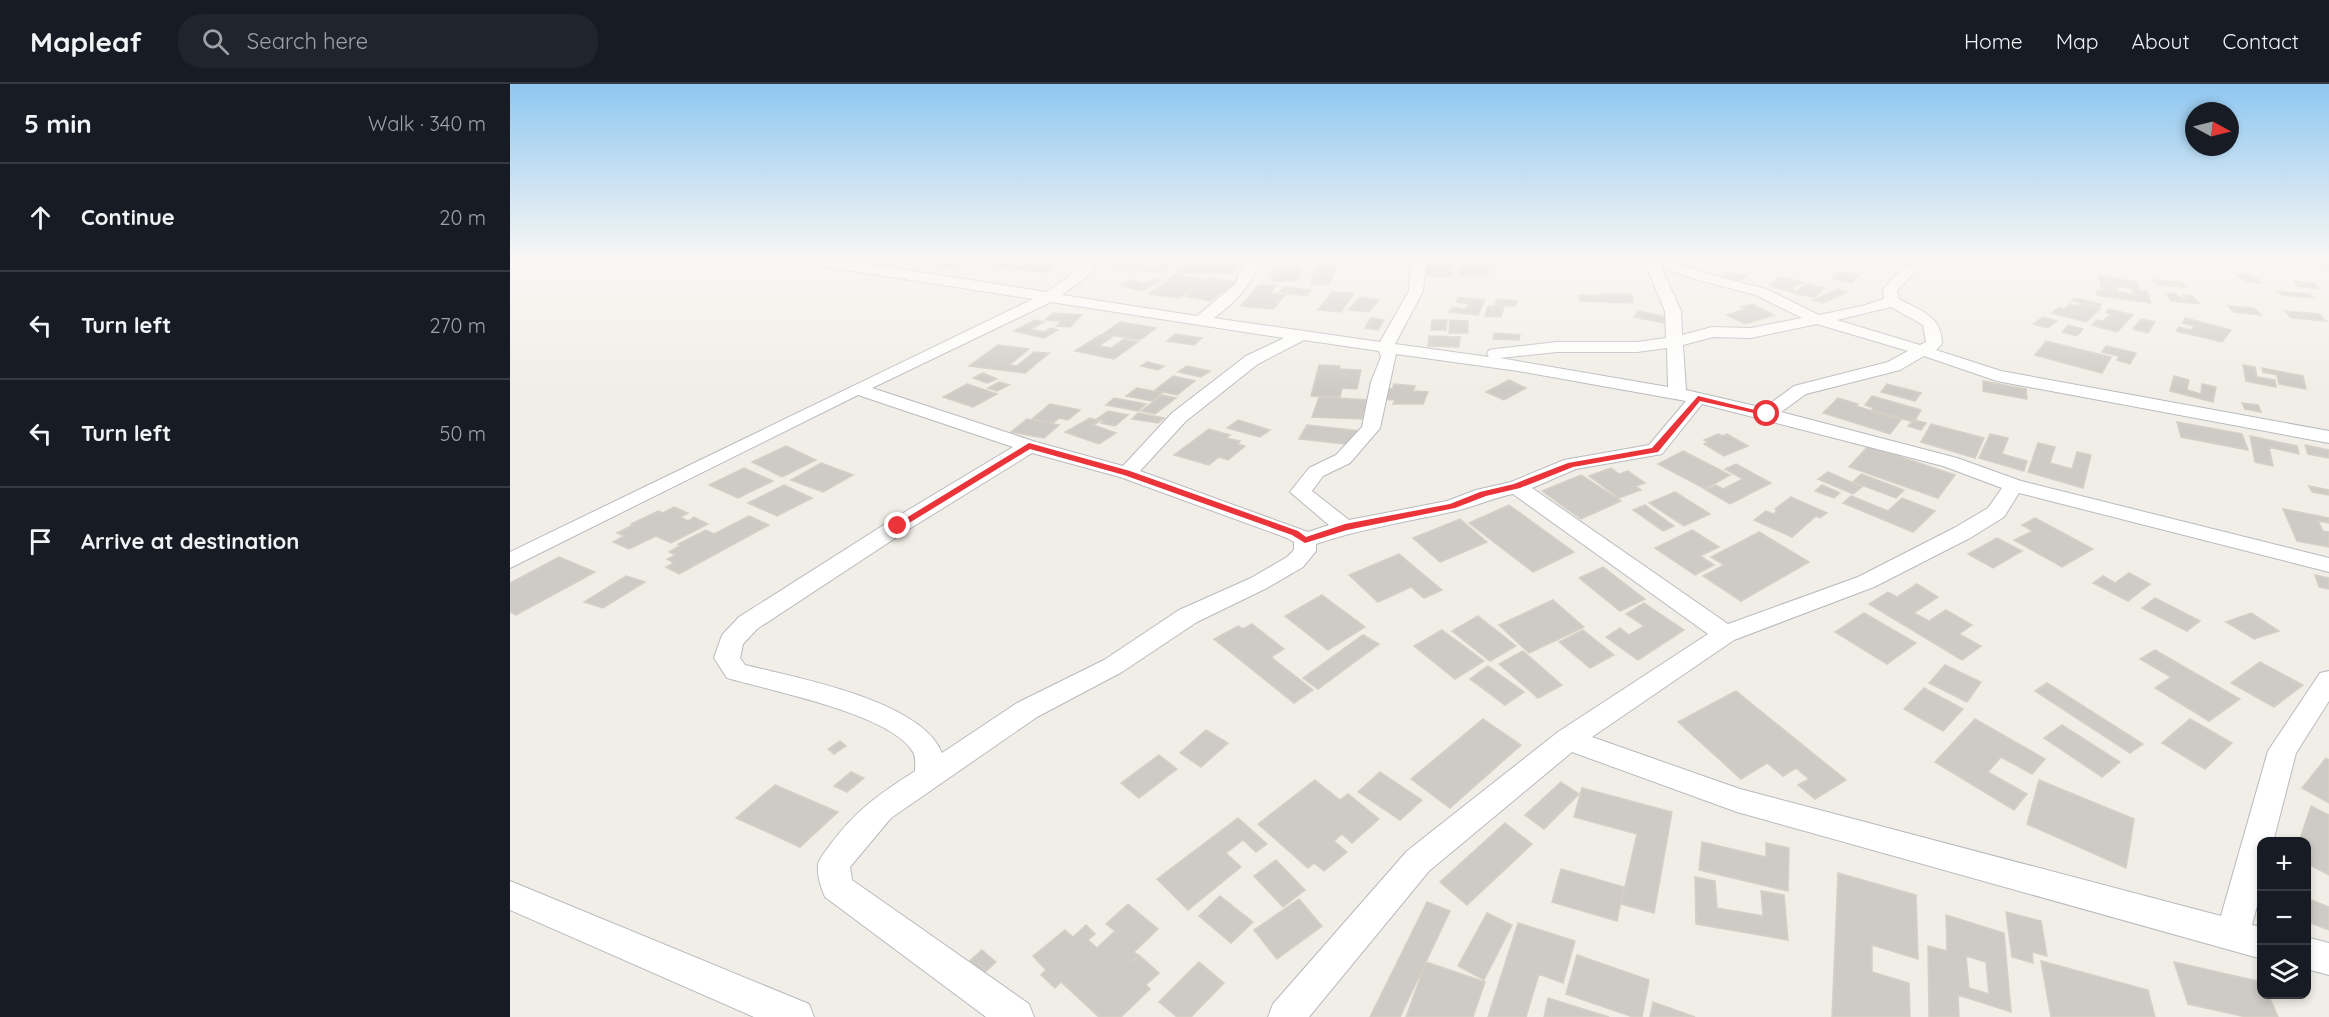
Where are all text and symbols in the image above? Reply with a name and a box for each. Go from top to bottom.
search box [178,14,598,68]
text: Mapleaf [30,24,142,59]
icon: search [199,25,232,58]
text: Search here [247,27,368,55]
text: Home [1964,28,2023,54]
text: Map [2056,28,2099,54]
text: About [2132,28,2190,54]
text: Contact [2223,28,2299,54]
north arrow [2185,102,2239,156]
text: 5 min [24,107,92,140]
text: Walk · 340 m [368,111,486,136]
icon: ahead [24,201,57,234]
text: Continue [81,203,175,231]
text: 20 m [439,205,486,230]
icon: left [24,309,57,342]
text: Turn left [81,311,171,339]
text: 270 m [429,313,486,338]
route start [1753,400,1779,426]
icon: left [24,417,57,450]
text: Turn left [81,419,171,447]
text: 50 m [440,421,486,446]
route end [884,512,910,538]
icon: arrive [24,525,57,558]
text: Arrive at destination [81,527,299,555]
map controls [2257,837,2311,999]
button: + [2257,837,2311,891]
button: − [2257,891,2311,945]
button: layers [2257,945,2311,999]

